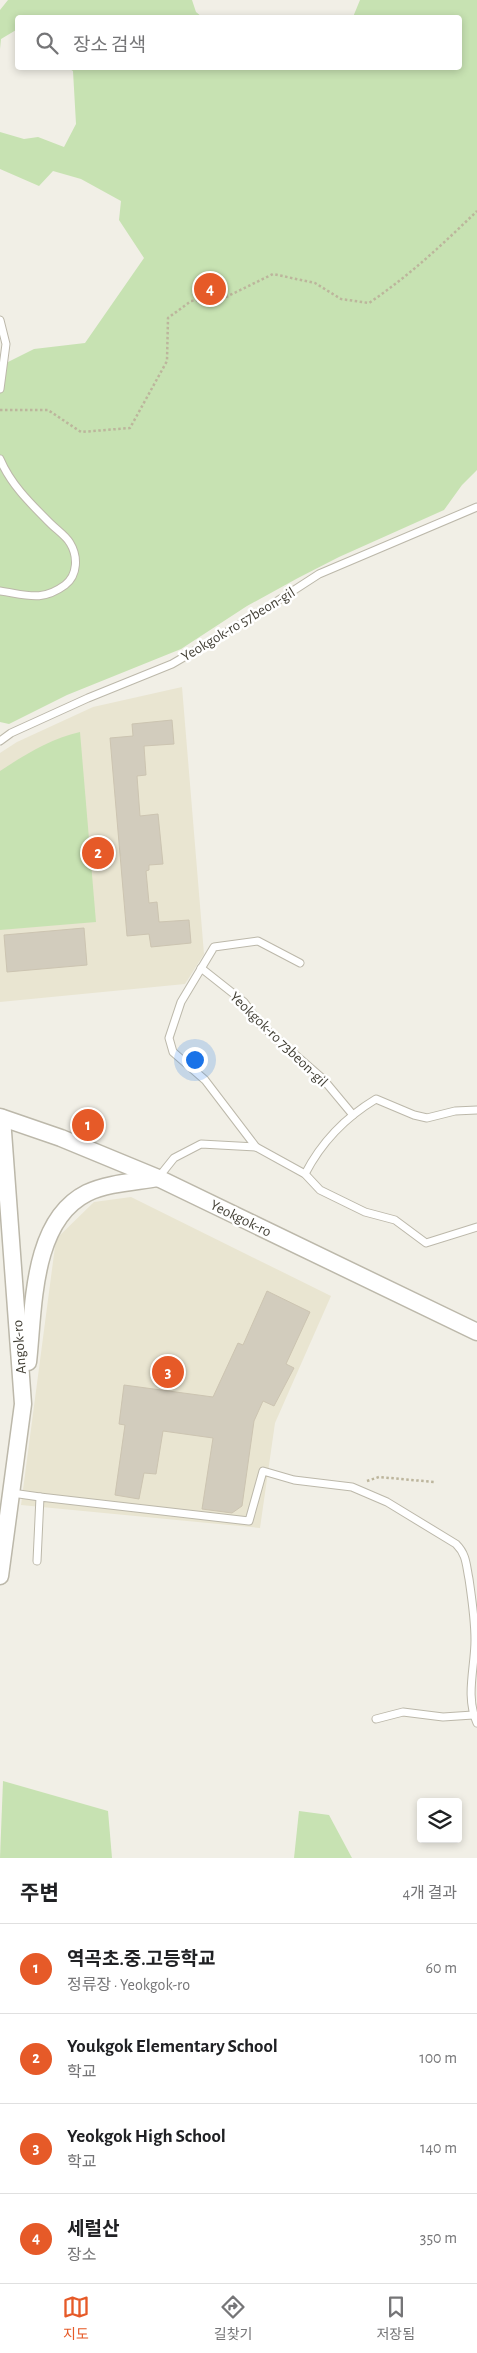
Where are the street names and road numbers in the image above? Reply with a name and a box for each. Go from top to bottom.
street label: Yeokgok-ro 57beon-gil [179,585,298,664]
street label: Yeokgok-ro 73beon-gil [227,989,330,1090]
street label: Yeokgok-ro [208,1197,274,1240]
street label: Angok-ro [10,1319,29,1374]

